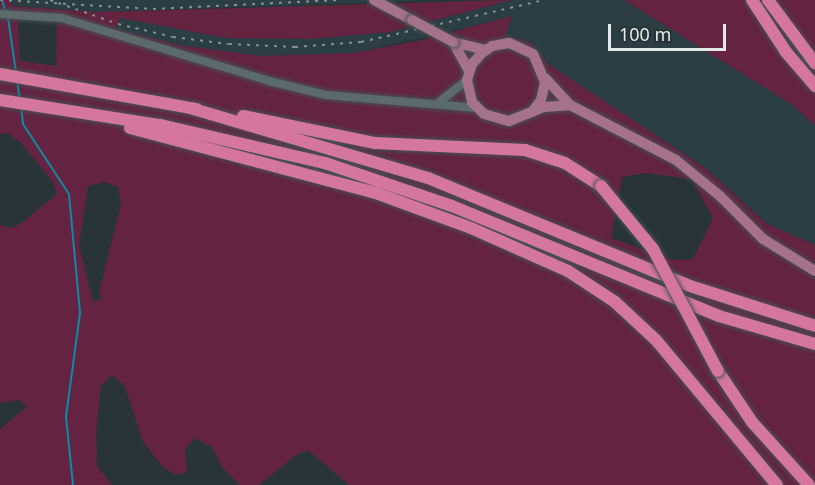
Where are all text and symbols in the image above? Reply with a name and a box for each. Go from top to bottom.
scale bar [611,12,730,50]
text: 100 m [619,22,671,46]

